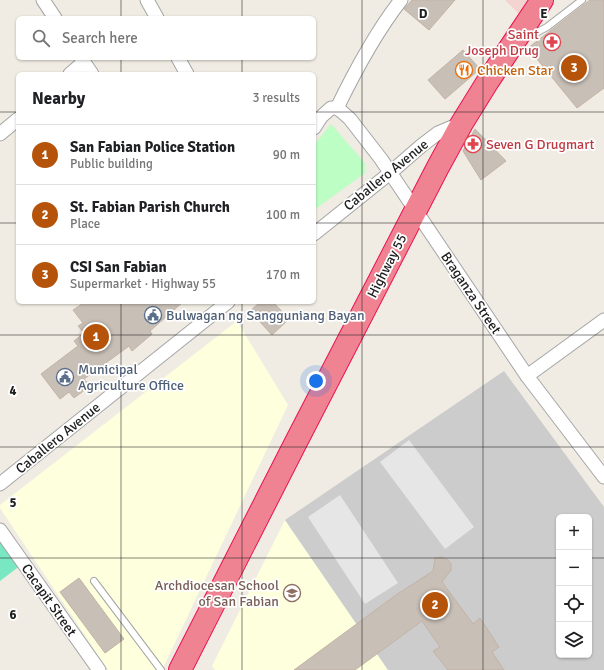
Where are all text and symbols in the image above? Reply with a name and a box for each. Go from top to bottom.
text: D [419,6,428,22]
text: E [540,6,548,22]
search box [16,16,316,60]
place label: Saint Joseph Drug [465,26,539,59]
icon: search [30,27,52,49]
text: Search here [62,29,138,47]
pharmacy icon: Saint Joseph Drug [542,32,562,52]
pin: 3 [561,53,587,83]
restaurant icon: Chicken Star [454,60,474,80]
place label: Chicken Star [477,62,554,79]
text: Nearby [32,88,85,109]
text: 3 results [252,90,300,106]
pharmacy icon: Seven G Drugmart [463,134,483,154]
street label: Caballero Avenue [340,136,432,214]
place label: Seven G Drugmart [486,136,595,153]
text: San Fabian Police Station [70,138,235,156]
text: 1 [41,147,49,163]
text: 90 m [273,147,300,163]
text: Public building [70,156,153,172]
text: St. Fabian Parish Church [70,198,230,216]
text: 2 [41,207,49,223]
text: 100 m [266,207,300,223]
text: Place [70,216,100,232]
street label: Highway 55 [364,231,410,301]
street label: Braganza Street [437,249,505,337]
text: CSI San Fabian [70,258,167,276]
text: 3 [41,267,49,283]
text: 170 m [266,267,300,283]
text: Supermarket · Highway 55 [70,276,216,292]
public building icon: Bulwagan ng Sangguniang Bayan [143,305,163,325]
place label: Bulwagan ng Sangguniang Bayan [166,307,365,324]
pin: 1 [83,322,109,352]
place label: Municipal Agriculture Office [78,361,184,394]
public building icon: Municipal Agriculture Office [55,367,75,387]
your location [306,371,326,391]
text: 4 [9,383,17,399]
street label: Caballero Avenue [12,399,104,477]
text: 5 [9,495,17,511]
map controls [556,514,592,658]
button: + [556,514,592,550]
button: − [556,550,592,586]
street label: Cacapit Street [18,560,80,640]
place label: Archdiocesan School of San Fabian [155,577,279,610]
school or university icon: Archdiocesan School of San Fabian [282,583,302,603]
button: locate [556,586,592,622]
pin: 2 [422,590,448,620]
text: 6 [9,607,17,623]
button: layers [556,622,592,658]

